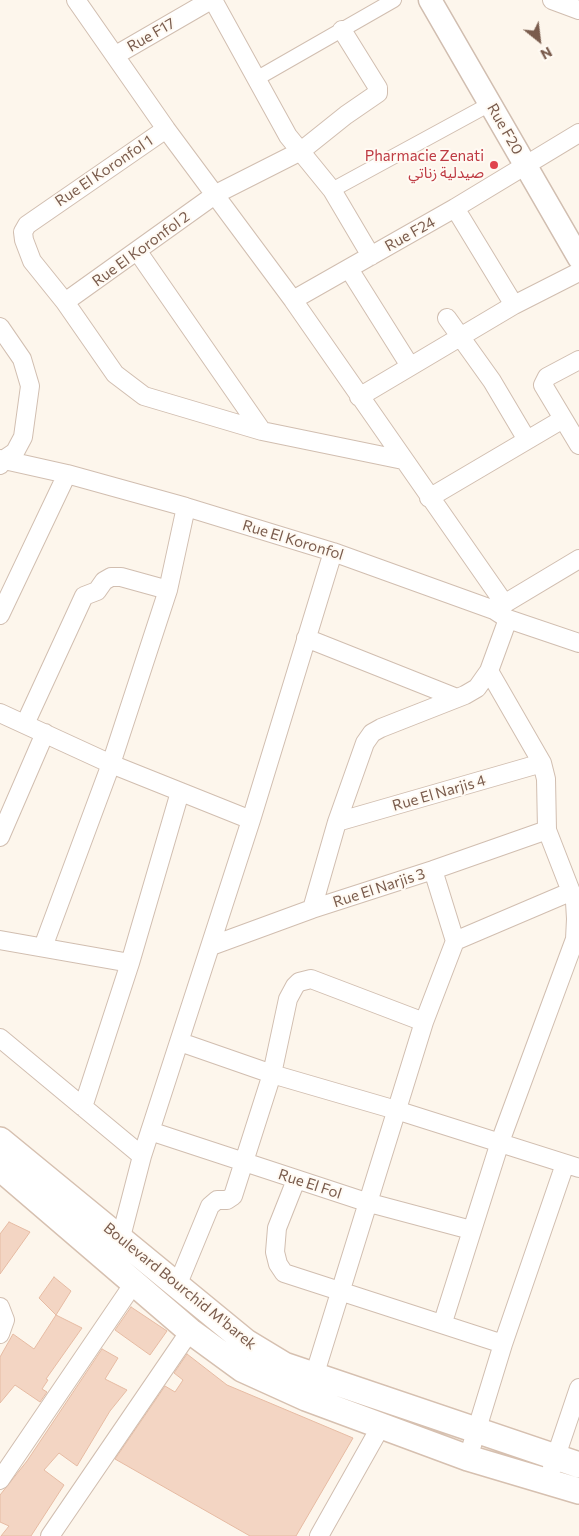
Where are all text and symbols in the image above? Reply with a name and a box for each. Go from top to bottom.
street label: Rue F17 [124,14,178,56]
north arrow [514,15,564,65]
text: N [538,44,555,64]
street label: Rue F20 [483,100,527,158]
street label: Rue El Koronfol 1 [52,132,156,210]
place label: Pharmacie Zenati صيدلية زناتي [365,147,484,182]
marker: Pharmacie Zenati صيدلية زناتي [488,159,500,171]
street label: Rue El Koronfol 2 [89,208,193,290]
street label: Rue F24 [382,213,438,255]
street label: Rue El Koronfol [240,516,346,564]
street label: Rue El Narjis 4 [390,771,488,815]
street label: Rue El Narjis 3 [331,865,427,911]
street label: Rue El Fol [276,1165,344,1203]
street label: Boulevard Bourchid M'barek [100,1219,260,1353]

